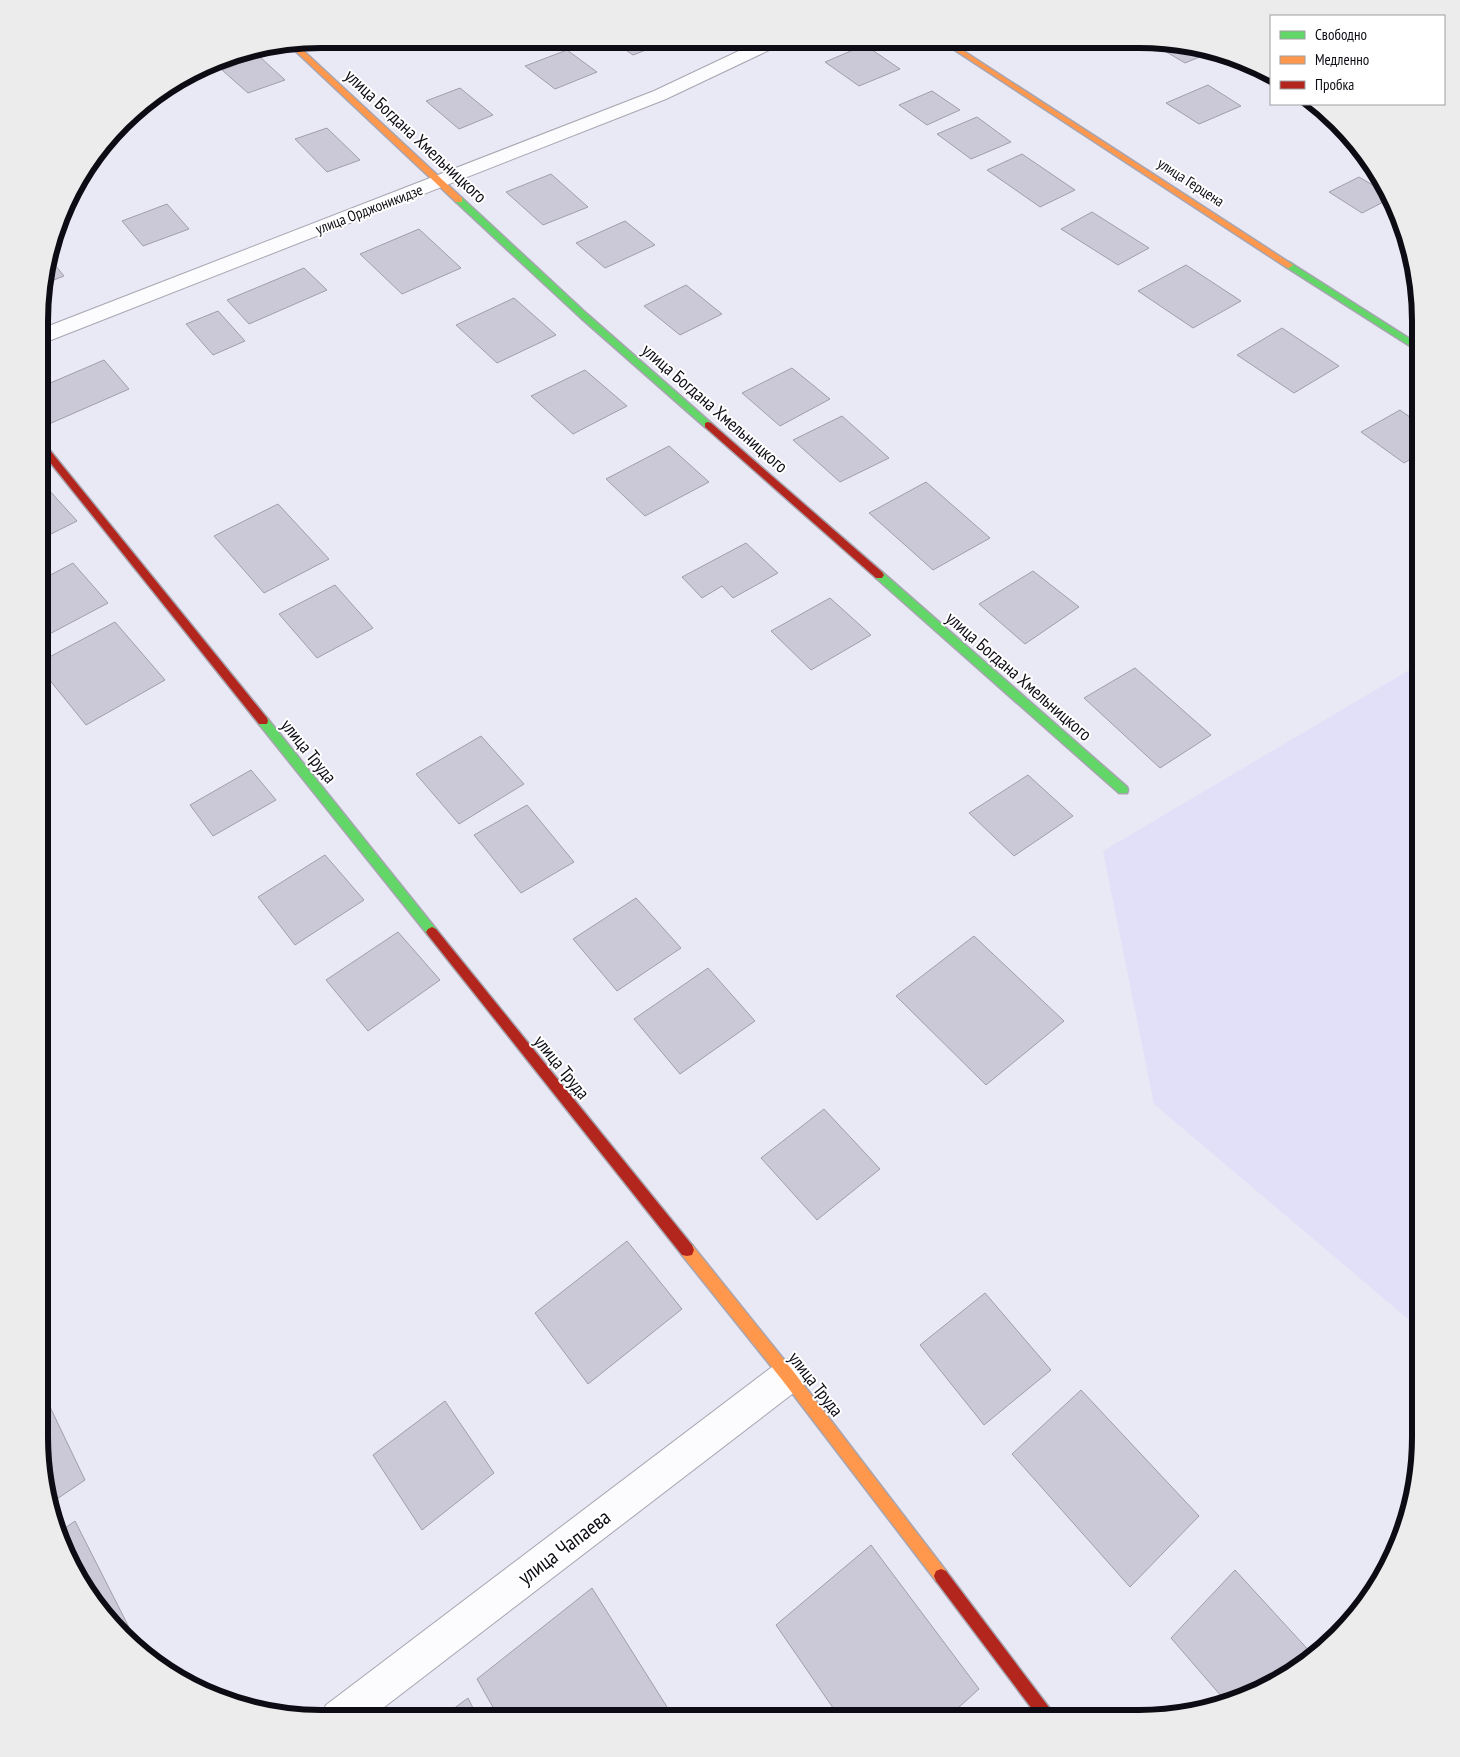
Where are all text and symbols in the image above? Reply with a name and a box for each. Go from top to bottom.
legend [1270,15,1445,105]
text: Свободно [1315,25,1367,44]
text: Медленно [1315,50,1369,69]
street label: улица Богдана Хмельницкого [340,64,492,208]
text: Пробка [1315,75,1354,94]
street label: улица Герцена [1154,153,1228,211]
street label: улица Орджоникидзе [313,180,425,238]
street label: улица Богдана Хмельницкого [637,338,793,478]
street label: улица Богдана Хмельницкого [941,606,1097,746]
street label: улица Труда [276,714,342,788]
street label: улица Труда [529,1030,595,1104]
street label: улица Труда [784,1347,848,1421]
street label: улица Чапаева [512,1503,616,1591]

